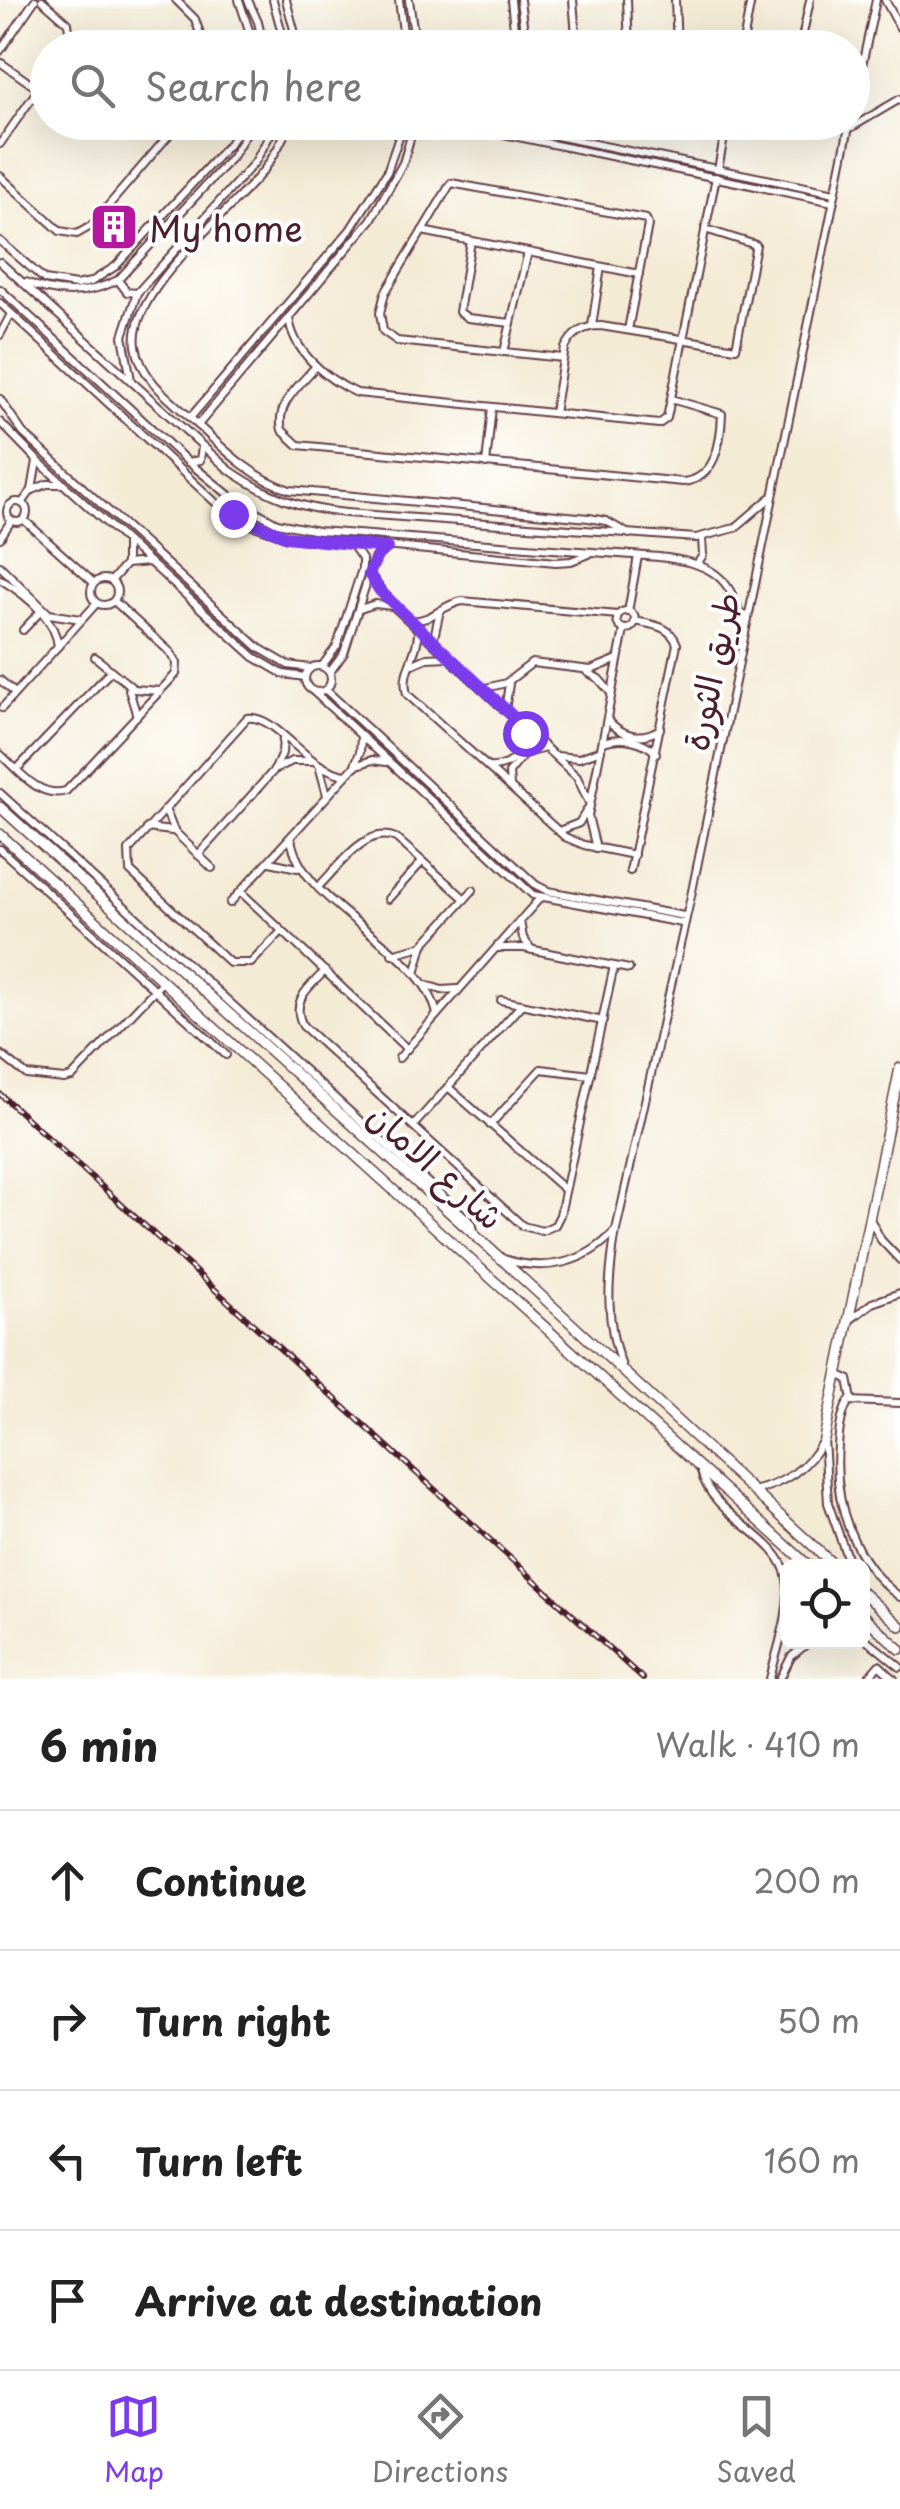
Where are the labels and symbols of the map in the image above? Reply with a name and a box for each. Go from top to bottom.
building icon: My home [88,201,140,253]
place label: My home [149,201,303,254]
route end [211,492,257,538]
street label: طريق الثورة [667,587,753,755]
route start [503,711,549,757]
street label: شارع الامان [356,1089,517,1242]

